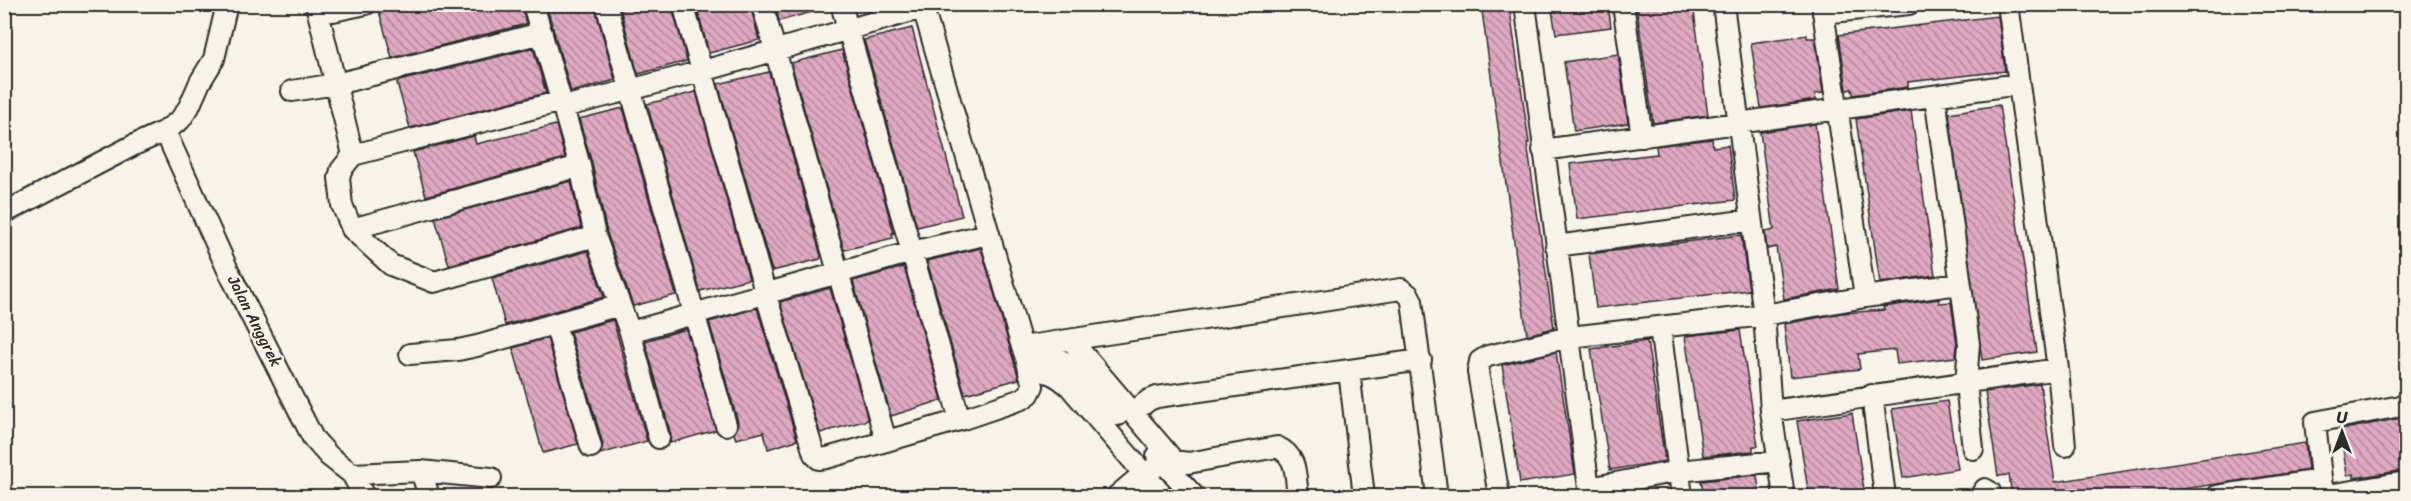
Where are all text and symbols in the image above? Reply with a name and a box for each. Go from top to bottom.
street label: Jalan Anggrek [219,269,291,372]
north arrow [2312,402,2372,462]
text: U [2337,403,2349,432]

